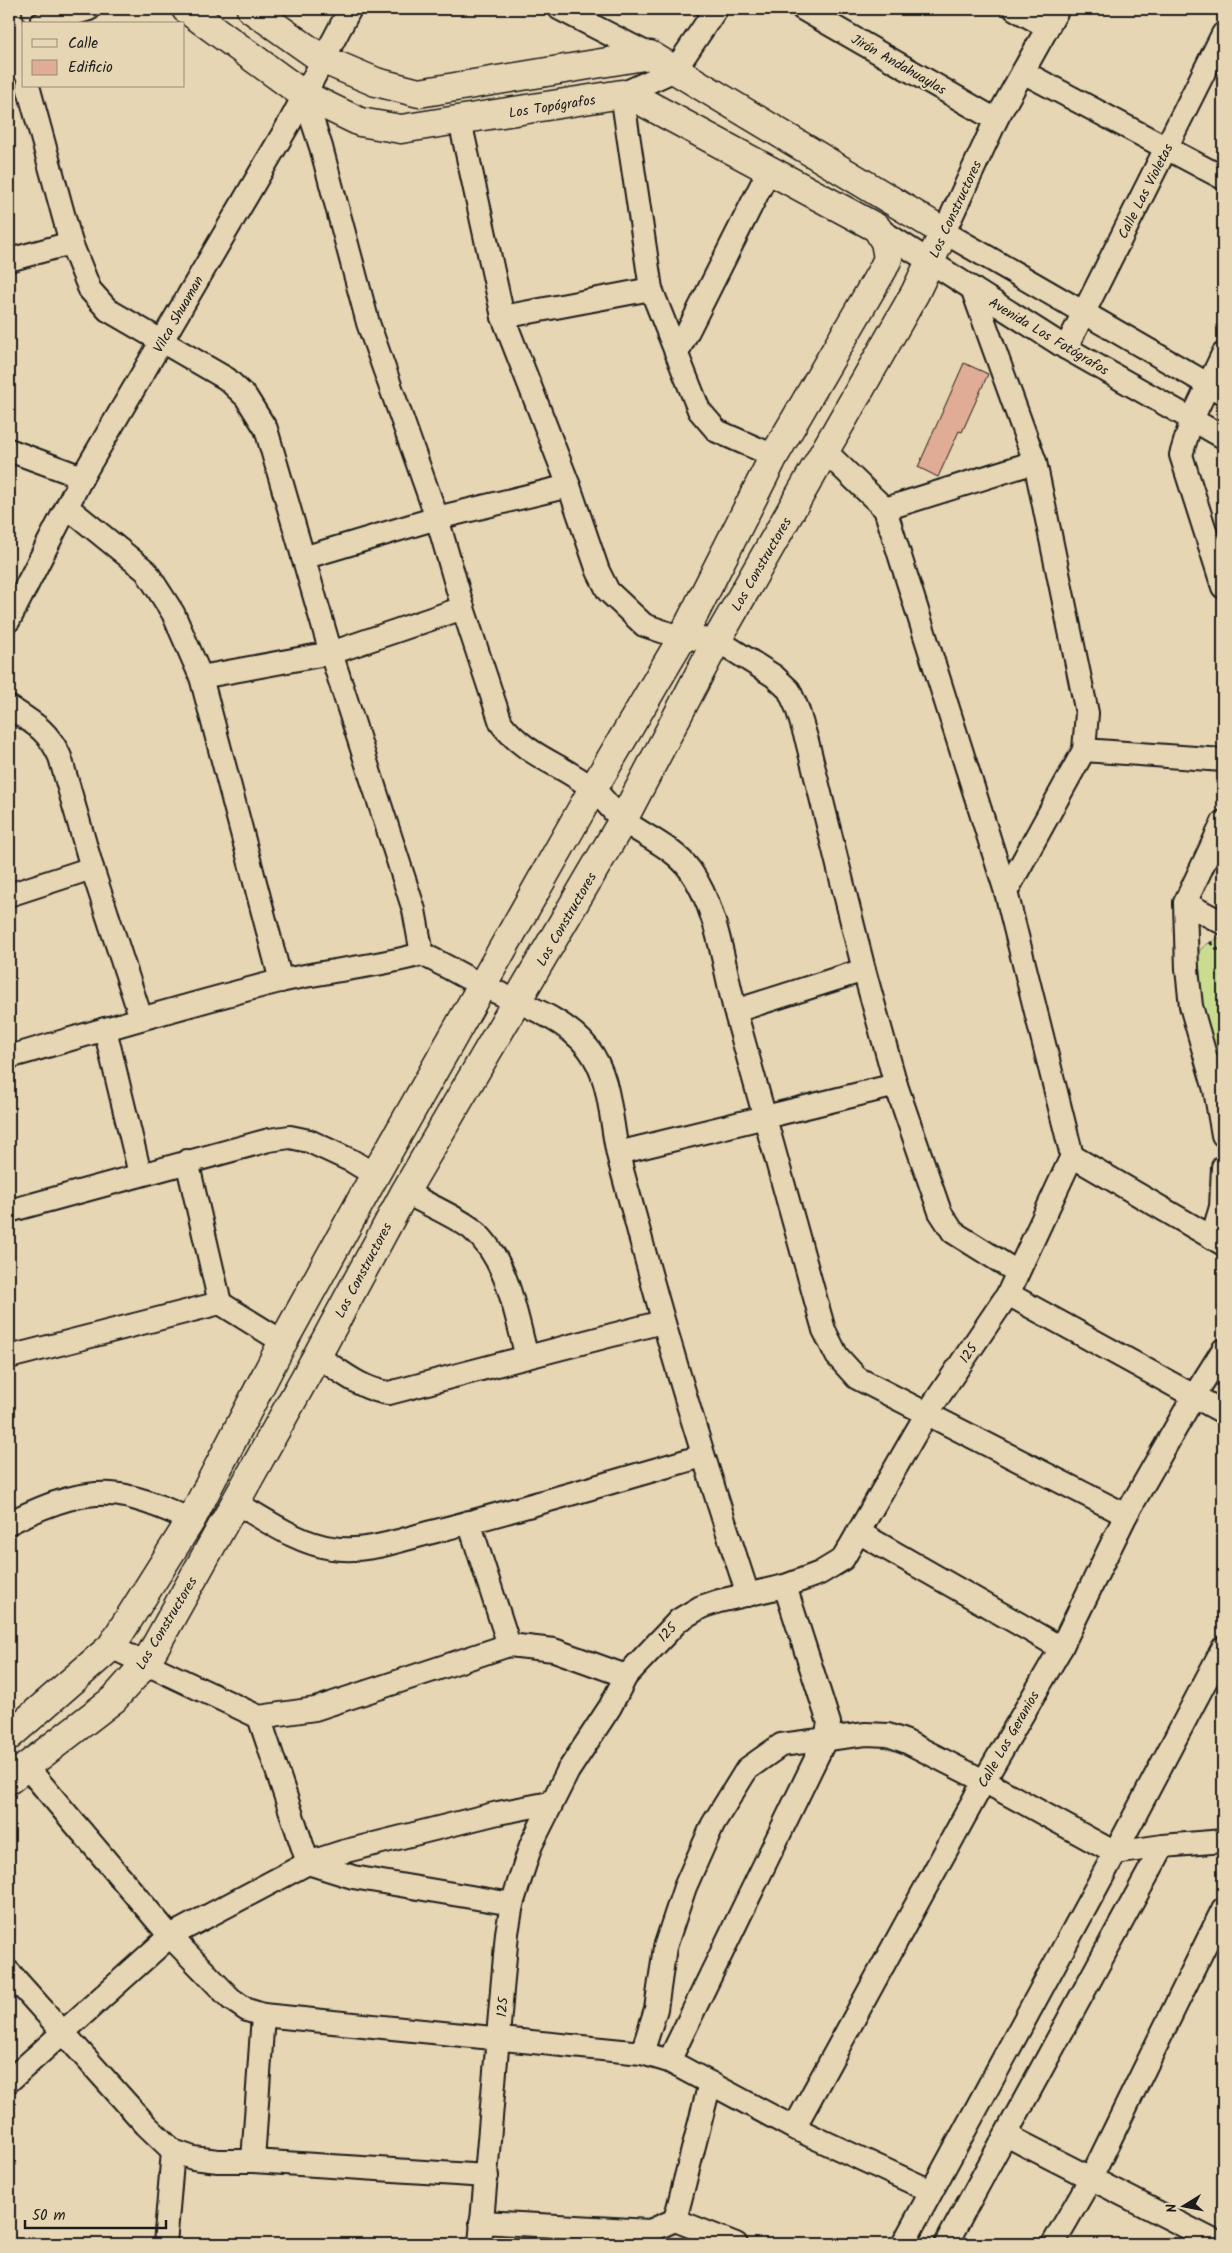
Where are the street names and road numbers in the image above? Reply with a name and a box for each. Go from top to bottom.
street label: Jirón Andahuaylas [847,29,950,101]
street label: Los Topógrafos [507,89,597,125]
street label: Calle Las Violetas [1112,140,1179,243]
street label: Los Constructores [924,157,988,262]
street label: Vilca Shuaman [148,272,210,357]
street label: Avenida Los Fotógrafos [984,292,1113,382]
street label: Los Constructores [726,513,798,616]
street label: Los Constructores [531,868,603,971]
street label: Los Constructores [329,1219,398,1322]
street label: 125 [954,1338,984,1368]
street label: Los Constructores [130,1573,203,1674]
street label: 125 [653,1617,684,1648]
street label: Calle Los Geranios [972,1687,1046,1792]
street label: 125 [491,1995,515,2018]

